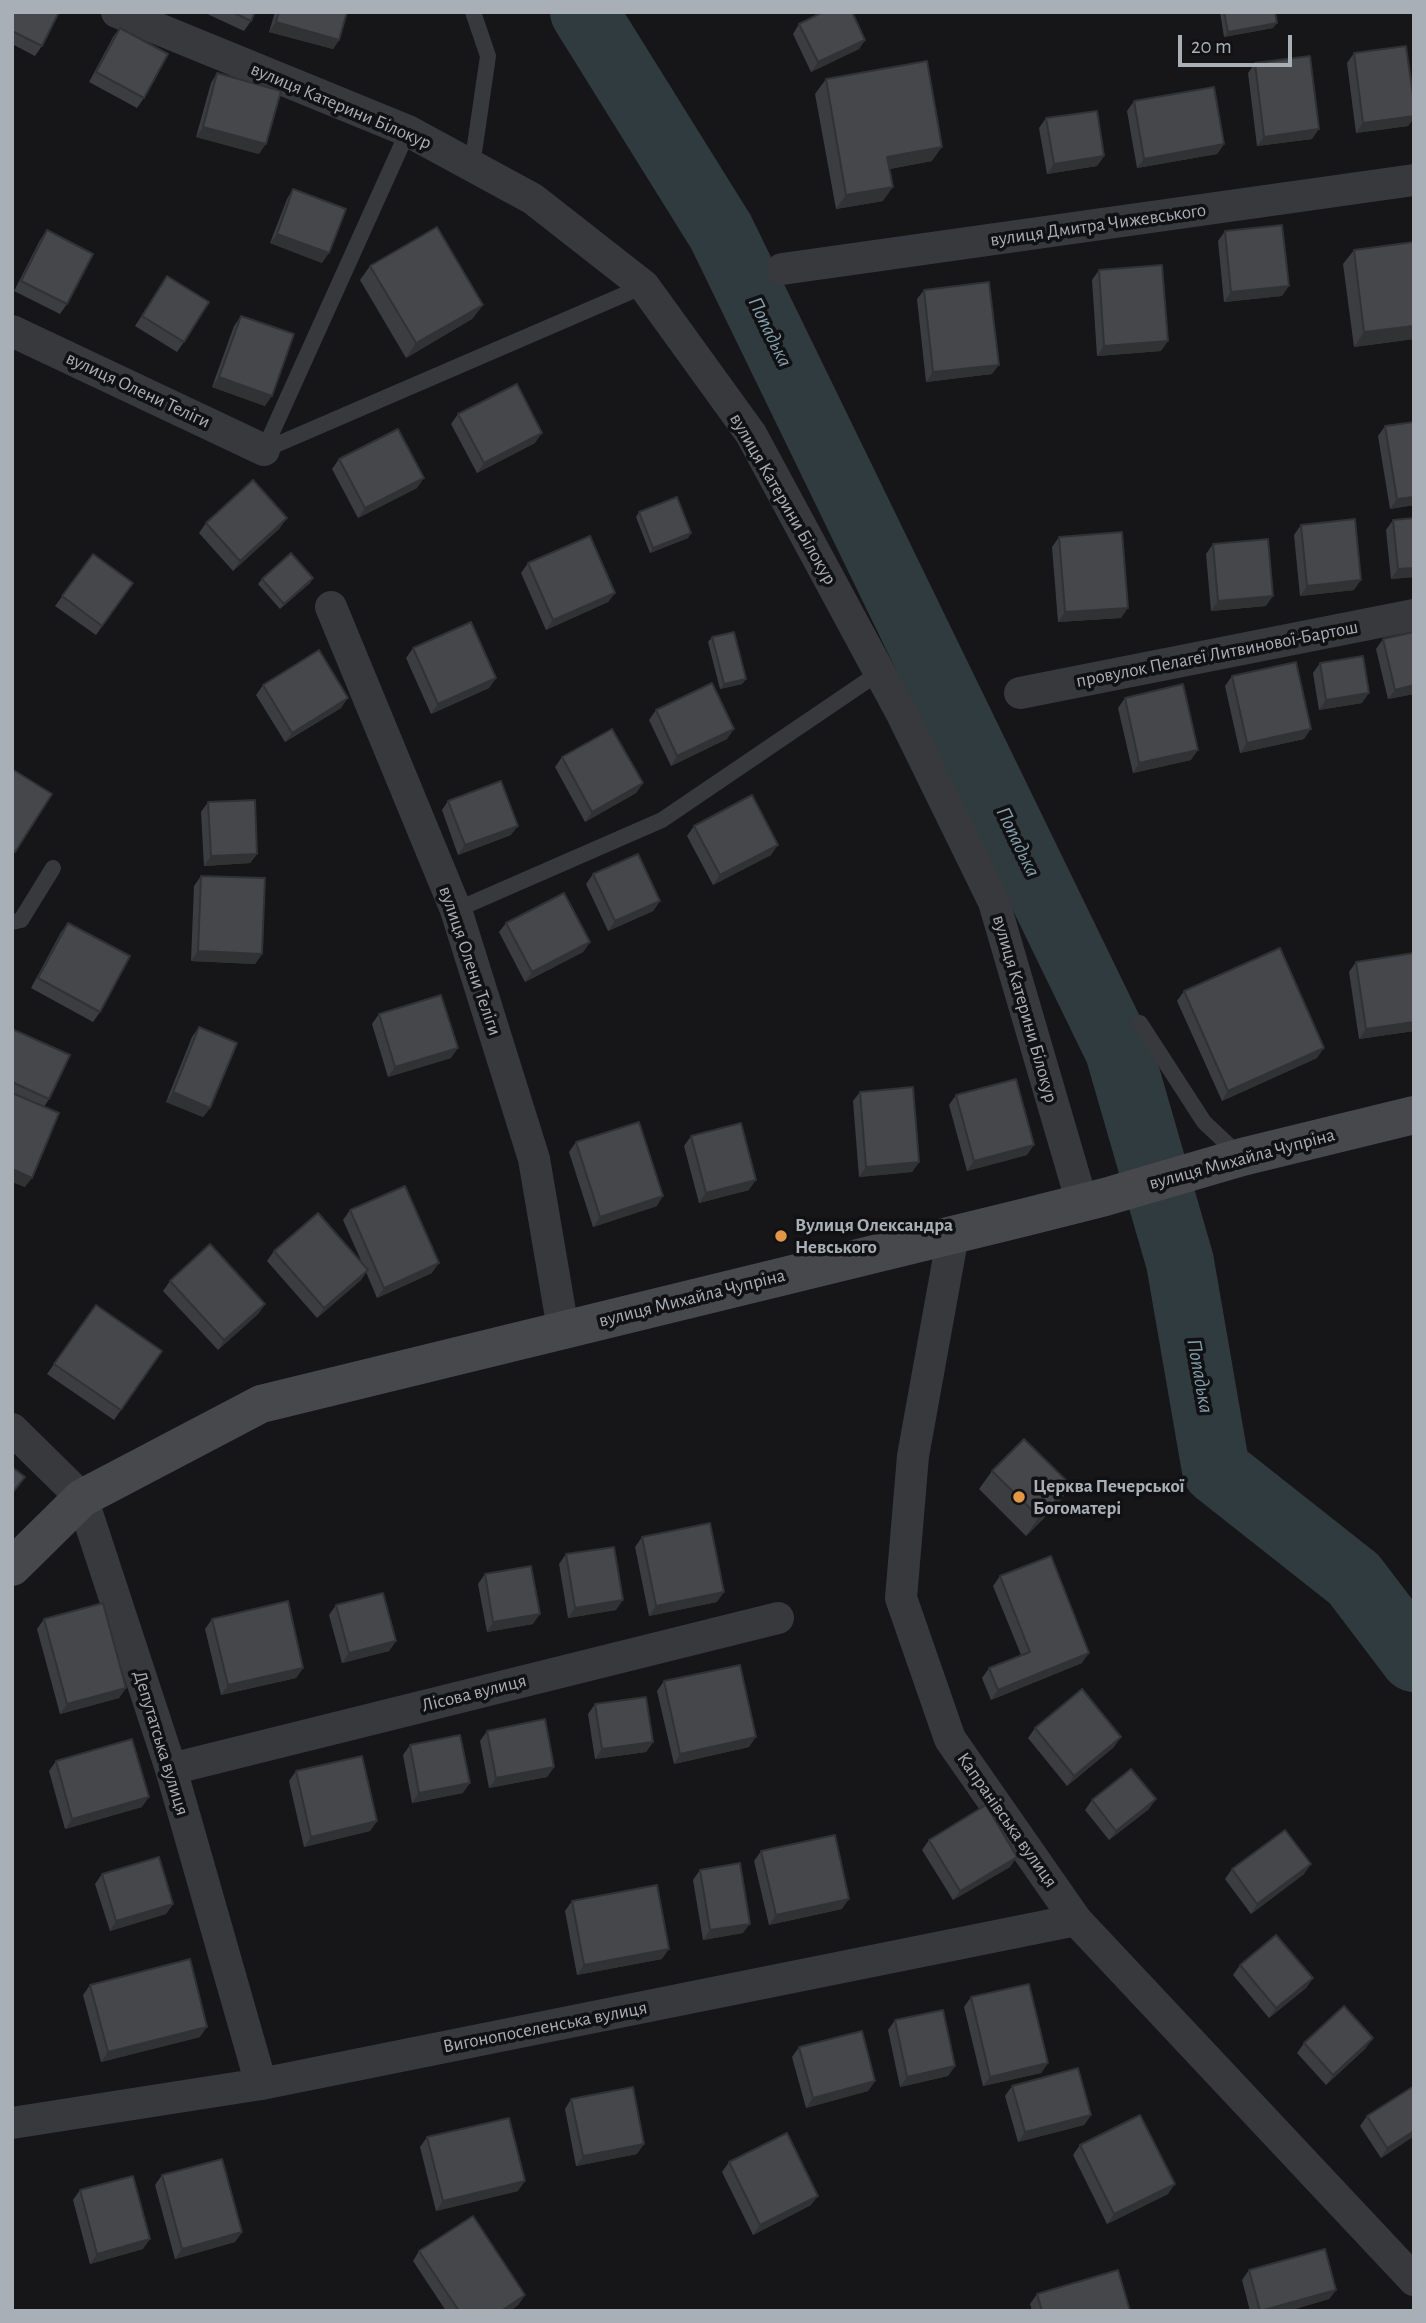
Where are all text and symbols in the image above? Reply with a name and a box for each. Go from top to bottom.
scale bar [1181,21,1295,65]
text: 20 m [1191,36,1232,57]
street label: вулиця Катерини Білокур [247,58,435,154]
street label: вулиця Дмитра Чижевського [989,199,1207,251]
water label: Попадька [742,293,798,371]
street label: вулиця Олени Теліги [62,347,214,433]
street label: вулиця Катерини Білокур [725,409,841,589]
street label: провулок Пелагеї Литвинової-Бартош [1074,615,1360,693]
water label: Попадька [990,803,1046,881]
street label: вулиця Олени Теліги [434,883,506,1039]
street label: вулиця Катерини Білокур [987,913,1063,1105]
street label: вулиця Михайла Чупріна [1147,1123,1337,1195]
place label: Вулиця Олександра Невського [795,1214,953,1258]
marker: Вулиця Олександра Невського [773,1228,789,1244]
street label: вулиця Михайла Чупріна [596,1264,788,1332]
water label: Попадька [1181,1337,1219,1415]
place label: Церква Печерської Богоматері [1033,1475,1185,1519]
marker: Церква Печерської Богоматері [1011,1489,1027,1505]
street label: Депутатська вулиця [128,1668,194,1818]
street label: Лісова вулиця [419,1669,529,1717]
street label: Капранівська вулиця [952,1748,1062,1892]
street label: Вигонопоселенська вулиця [441,1996,649,2058]

